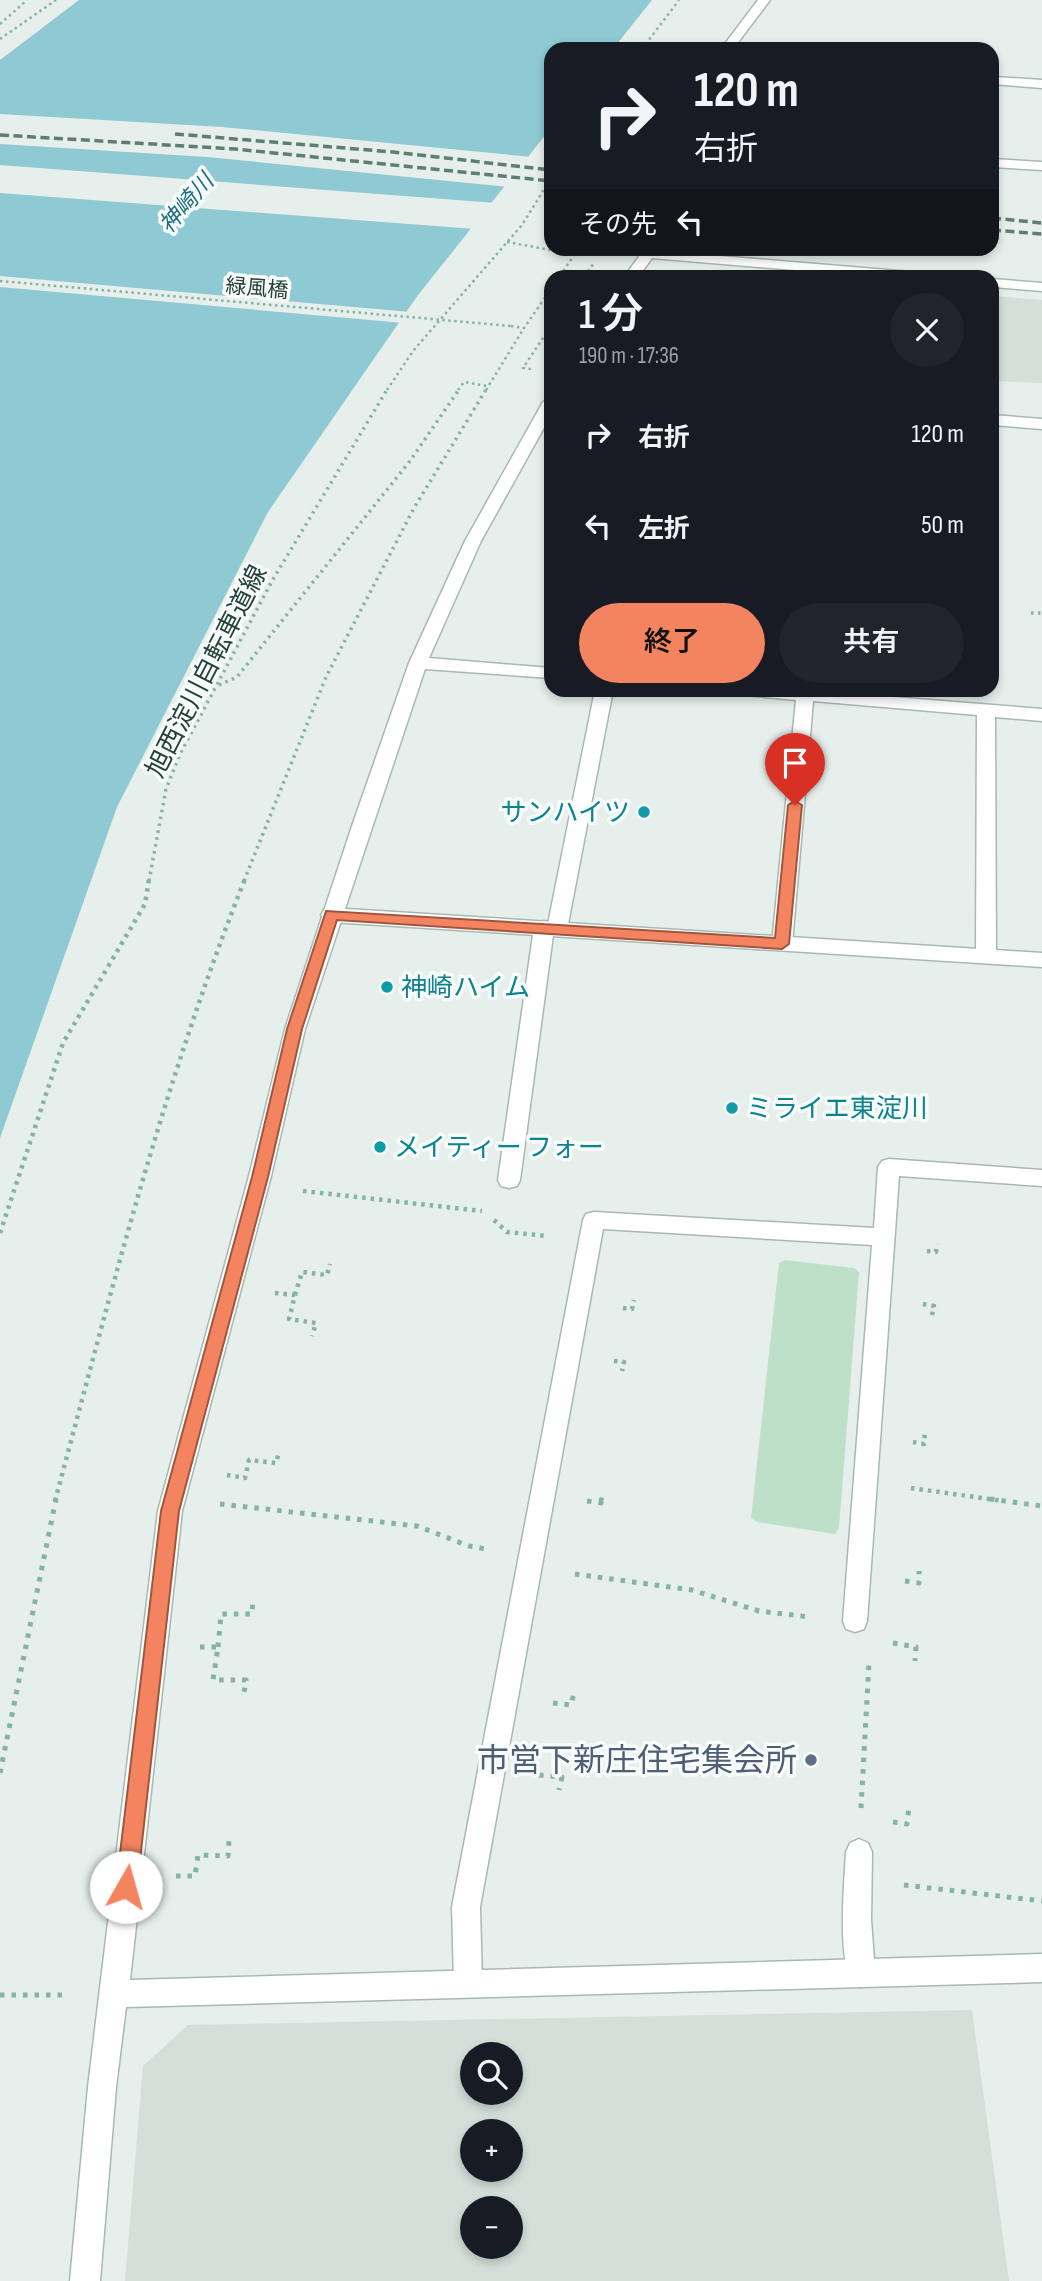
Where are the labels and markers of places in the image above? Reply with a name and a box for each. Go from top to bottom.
pin [765,733,825,805]
place label: サンハイツ [501,798,630,829]
marker: サンハイツ [636,804,652,820]
place label: 神崎ハイム [401,973,530,1004]
marker: 神崎ハイム [379,979,395,995]
place label: ミライエ東淀川 [746,1094,928,1125]
marker: ミライエ東淀川 [724,1100,740,1116]
place label: メイティー フォー [394,1133,604,1164]
marker: メイティー フォー [372,1139,388,1155]
place label: 市営下新庄住宅集会所 [477,1742,797,1781]
marker: 市営下新庄住宅集会所 [803,1752,819,1768]

